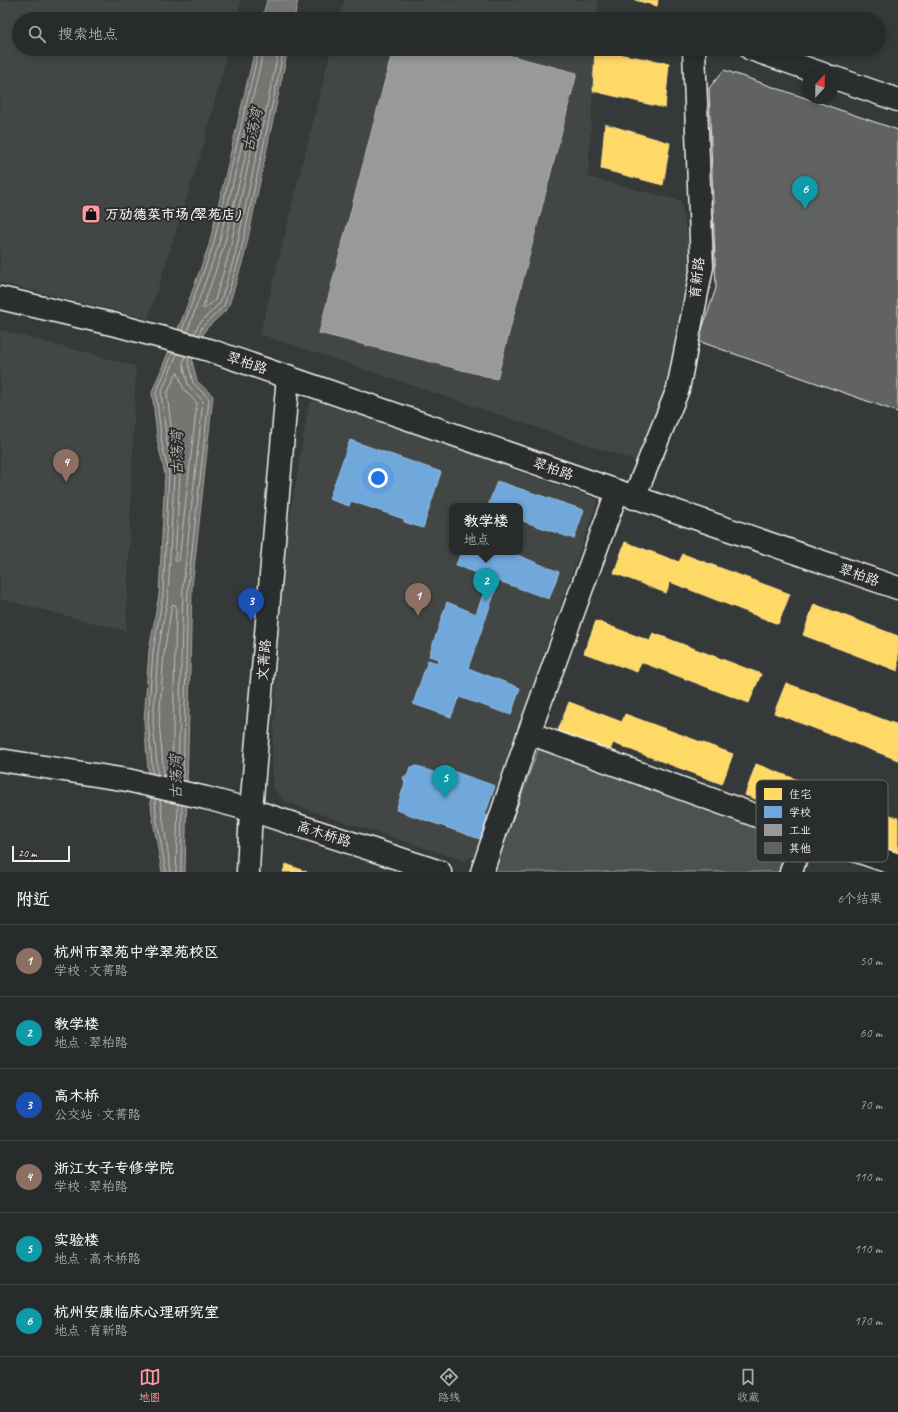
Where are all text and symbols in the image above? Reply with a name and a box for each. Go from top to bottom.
search box [12,12,886,56]
icon: search [26,23,48,45]
text: 搜索地点 [58,25,118,44]
north arrow [802,68,838,104]
water label: 古荡湾 [239,104,268,154]
pin: 6 [792,176,818,209]
shop icon: 万劢德菜巿场(翠苑店) [80,203,102,225]
place label: 万劢德菜巿场(翠苑店) [105,206,242,223]
street label: 育新路 [686,256,708,300]
street label: 翠柏路 [224,348,270,378]
water label: 古荡湾 [168,429,187,476]
pin: 4 [53,449,79,482]
street label: 翠柏路 [530,454,576,484]
your location [368,468,388,488]
popup [449,503,523,555]
text: 教学楼 [463,512,509,531]
text: 地点 [463,532,490,548]
street label: 翠柏路 [836,560,882,590]
pin: 2 [473,568,499,601]
pin: 1 [405,583,431,616]
pin: 3 [238,588,264,621]
street label: 文菁路 [254,638,274,682]
water label: 古荡湾 [167,753,186,800]
pin: 5 [432,765,458,798]
legend [756,780,888,862]
text: 住宅 [789,787,811,801]
text: 学校 [789,805,811,819]
street label: 高木桥路 [295,817,353,851]
text: 工业 [789,823,811,837]
text: 其他 [789,841,811,855]
scale bar [12,844,70,863]
text: 20 m [18,846,37,860]
text: 附近 [16,889,50,910]
text: 6个结果 [837,891,882,907]
text: 杭州市翠苑中学翠苑校区 [54,943,219,962]
text: 1 [26,953,32,969]
text: 50 m [860,953,882,969]
text: 学校 · 文菁路 [54,963,128,979]
text: 教学楼 [54,1015,99,1034]
text: 2 [26,1025,32,1041]
text: 60 m [860,1025,882,1041]
text: 地点 · 翠柏路 [54,1035,128,1051]
text: 高木桥 [54,1087,99,1106]
text: 3 [26,1097,32,1113]
text: 70 m [860,1097,882,1113]
text: 公交站 · 文菁路 [54,1107,141,1123]
text: 浙江女子专修学院 [54,1159,174,1178]
text: 4 [26,1169,32,1185]
text: 110 m [854,1169,882,1185]
text: 学校 · 翠柏路 [54,1179,128,1195]
text: 实验楼 [54,1231,99,1250]
text: 5 [26,1241,32,1257]
text: 110 m [854,1241,882,1257]
text: 地点 · 高木桥路 [54,1251,141,1267]
text: 杭州安康临床心理研究室 [54,1303,219,1322]
text: 6 [26,1313,32,1329]
text: 170 m [854,1313,882,1329]
text: 地点 · 育新路 [54,1323,128,1339]
tab: 地图 [139,1366,161,1404]
tab: 路线 [438,1366,460,1404]
tab: 收藏 [737,1366,759,1404]

